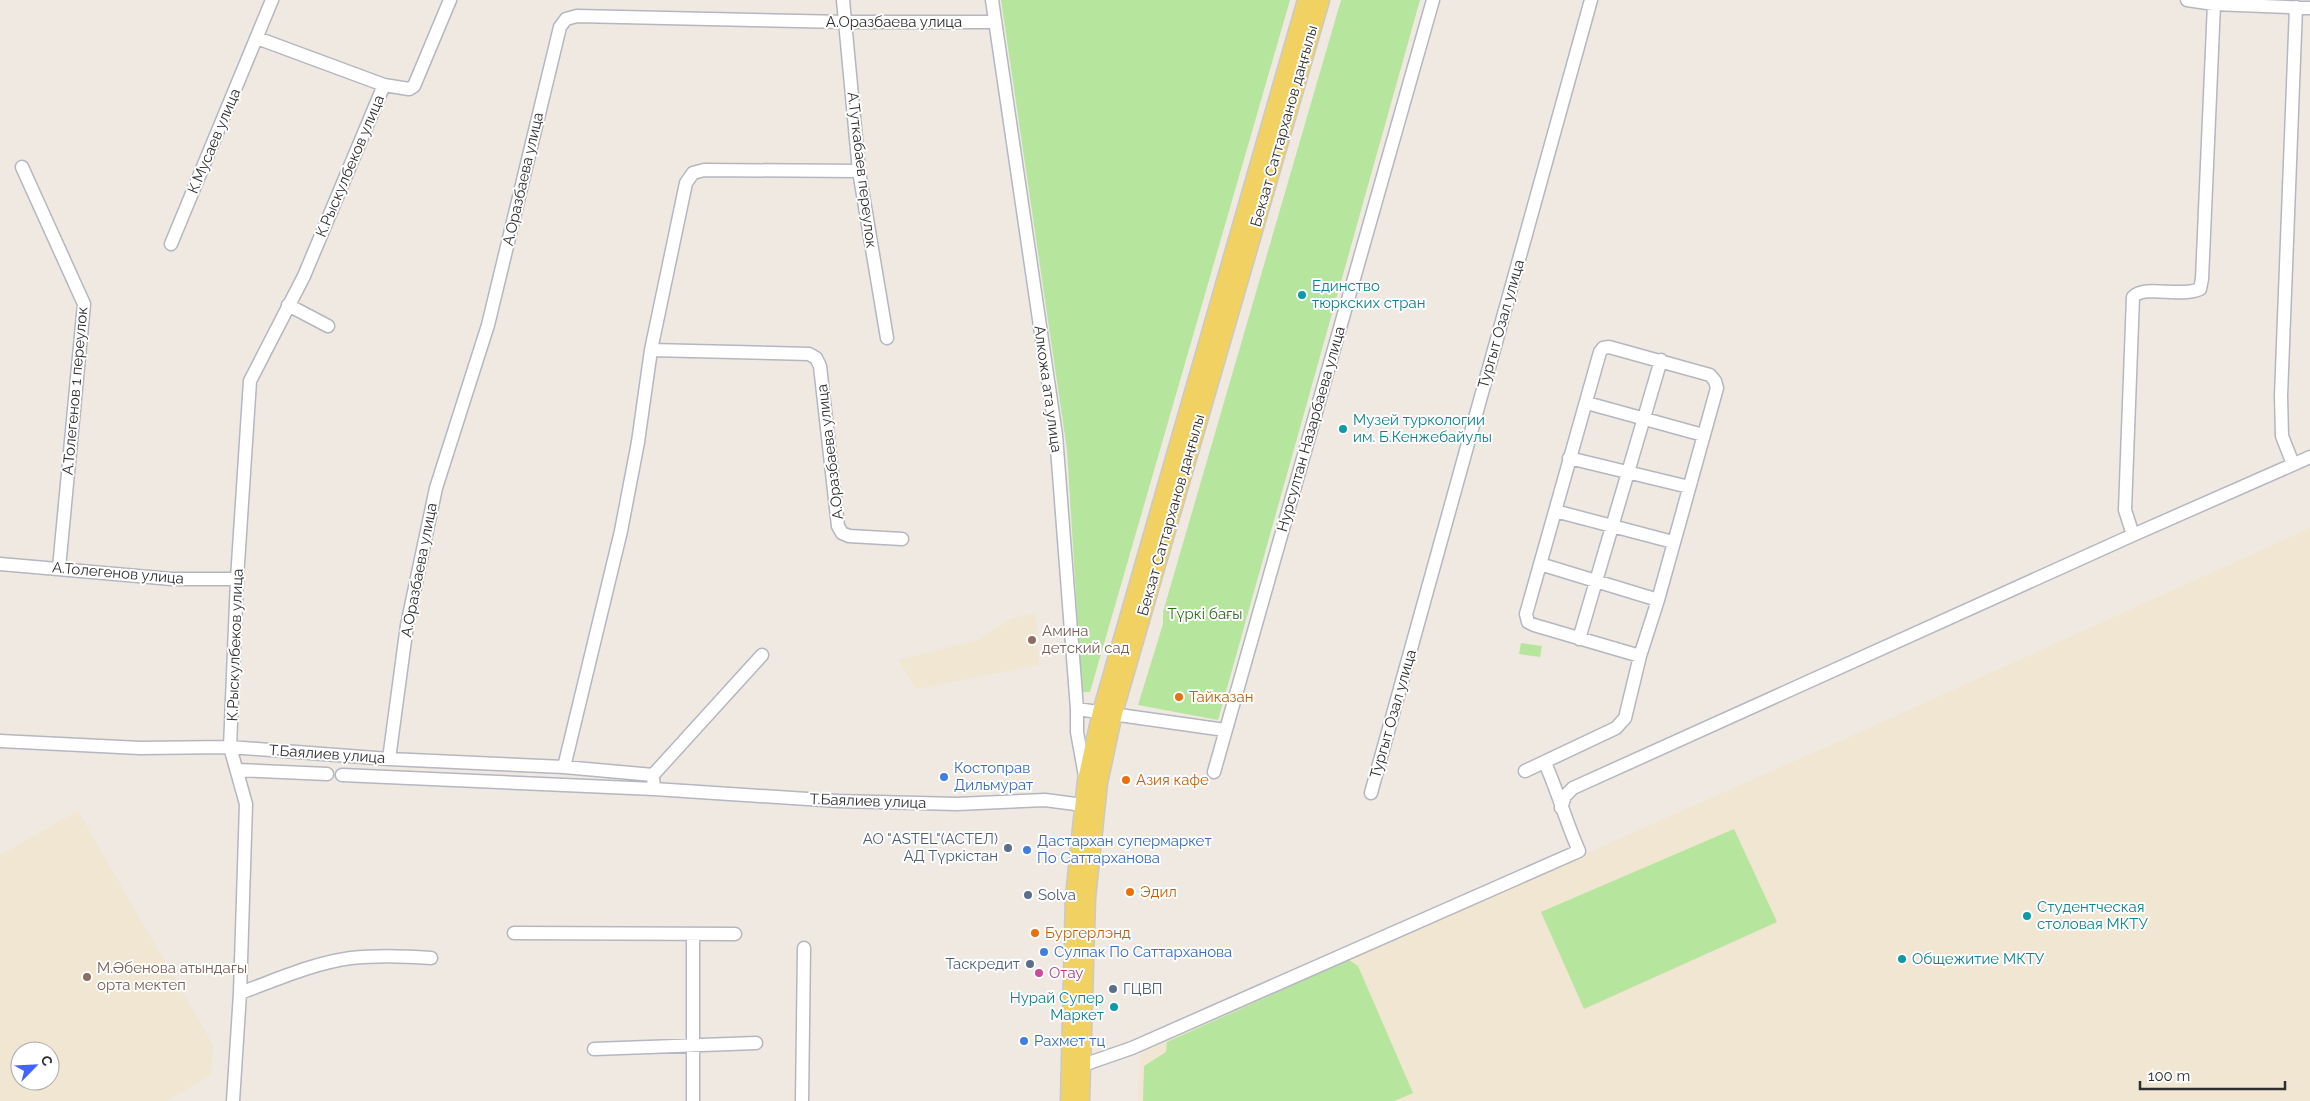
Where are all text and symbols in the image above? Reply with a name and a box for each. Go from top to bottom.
street label: А.Оразбаева улица [826,13,962,31]
street label: Бекзат Саттарханов даңғылы [1247,23,1321,229]
street label: К.Мусаев улица [184,86,244,196]
street label: А.Туткабаев переулок [843,91,881,250]
street label: К.Рыскулбеков улица [312,92,388,240]
street label: А.Оразбаева улица [499,111,547,247]
street label: Тургыт Озал улица [1474,257,1528,391]
place label: Единство тюркских стран [1312,277,1425,312]
marker: Единство тюркских стран [1296,289,1308,301]
street label: А.Толегенов 1 переулок [59,306,91,476]
street label: Алкожа ата улица [1030,324,1066,454]
street label: Нурсултан Назарбаева улица [1273,324,1349,534]
street label: А.Оразбаева улица [813,383,847,521]
place label: Музей туркологии им. Б.Кенжебайулы [1353,411,1492,446]
street label: Бекзат Саттарханов даңғылы [1134,412,1208,618]
marker: Музей туркологии им. Б.Кенжебайулы [1337,423,1349,435]
street label: А.Оразбаева улица [397,501,441,639]
street label: А.Толегенов улица [51,558,185,588]
street label: К.Рыскулбеков улица [223,568,247,722]
park label: Түркі бағы [1167,605,1243,623]
place label: Амина детский сад [1042,622,1130,657]
marker: Амина детский сад [1026,634,1038,646]
street label: Тургыт Озал улица [1366,647,1420,781]
place label: Тайказан [1189,688,1253,706]
marker: Тайказан [1173,691,1185,703]
street label: Т.Баялиев улица [268,741,386,767]
place label: Костоправ Дильмурат [954,759,1033,794]
marker: Костоправ Дильмурат [938,771,950,783]
place label: Азия кафе [1136,771,1209,789]
marker: Азия кафе [1120,774,1132,786]
street label: Т.Баялиев улица [809,790,927,812]
place label: АО "ASTEL"(АСТЕЛ) АД Түркістан [863,830,998,865]
place label: Дастархан супермаркет По Саттарханова [1037,832,1212,867]
marker: АО "ASTEL"(АСТЕЛ) АД Түркістан [1002,842,1014,854]
marker: Дастархан супермаркет По Саттарханова [1021,844,1033,856]
place label: Эдил [1140,883,1177,901]
place label: Solva [1038,886,1076,904]
marker: Эдил [1124,886,1136,898]
marker: Solva [1022,889,1034,901]
place label: Студентческая столовая МКТУ [2037,898,2148,933]
marker: Студентческая столовая МКТУ [2021,910,2033,922]
place label: Бургерлэнд [1045,924,1131,942]
marker: Бургерлэнд [1029,927,1041,939]
place label: Сулпак По Саттарханова [1054,943,1232,961]
marker: Сулпак По Саттарханова [1038,946,1050,958]
place label: Общежитие МКТУ [1912,950,2045,968]
marker: Общежитие МКТУ [1896,953,1908,965]
place label: Таскредит [945,955,1020,973]
marker: Таскредит [1024,958,1036,970]
place label: М.Әбенова атындағы орта мектеп [97,959,247,994]
place label: Отау [1049,964,1083,982]
marker: Отау [1033,967,1045,979]
marker: М.Әбенова атындағы орта мектеп [81,971,93,983]
place label: ГЦВП [1123,980,1162,998]
marker: ГЦВП [1107,983,1119,995]
place label: Нурай Супер Маркет [1010,989,1104,1024]
marker: Нурай Супер Маркет [1108,1001,1120,1013]
place label: Рахмет тц [1034,1032,1105,1050]
marker: Рахмет тц [1018,1035,1030,1047]
north arrow [10,1041,60,1091]
text: С [38,1053,56,1069]
scale bar [2140,1058,2285,1090]
text: 100 m [2148,1067,2190,1085]

